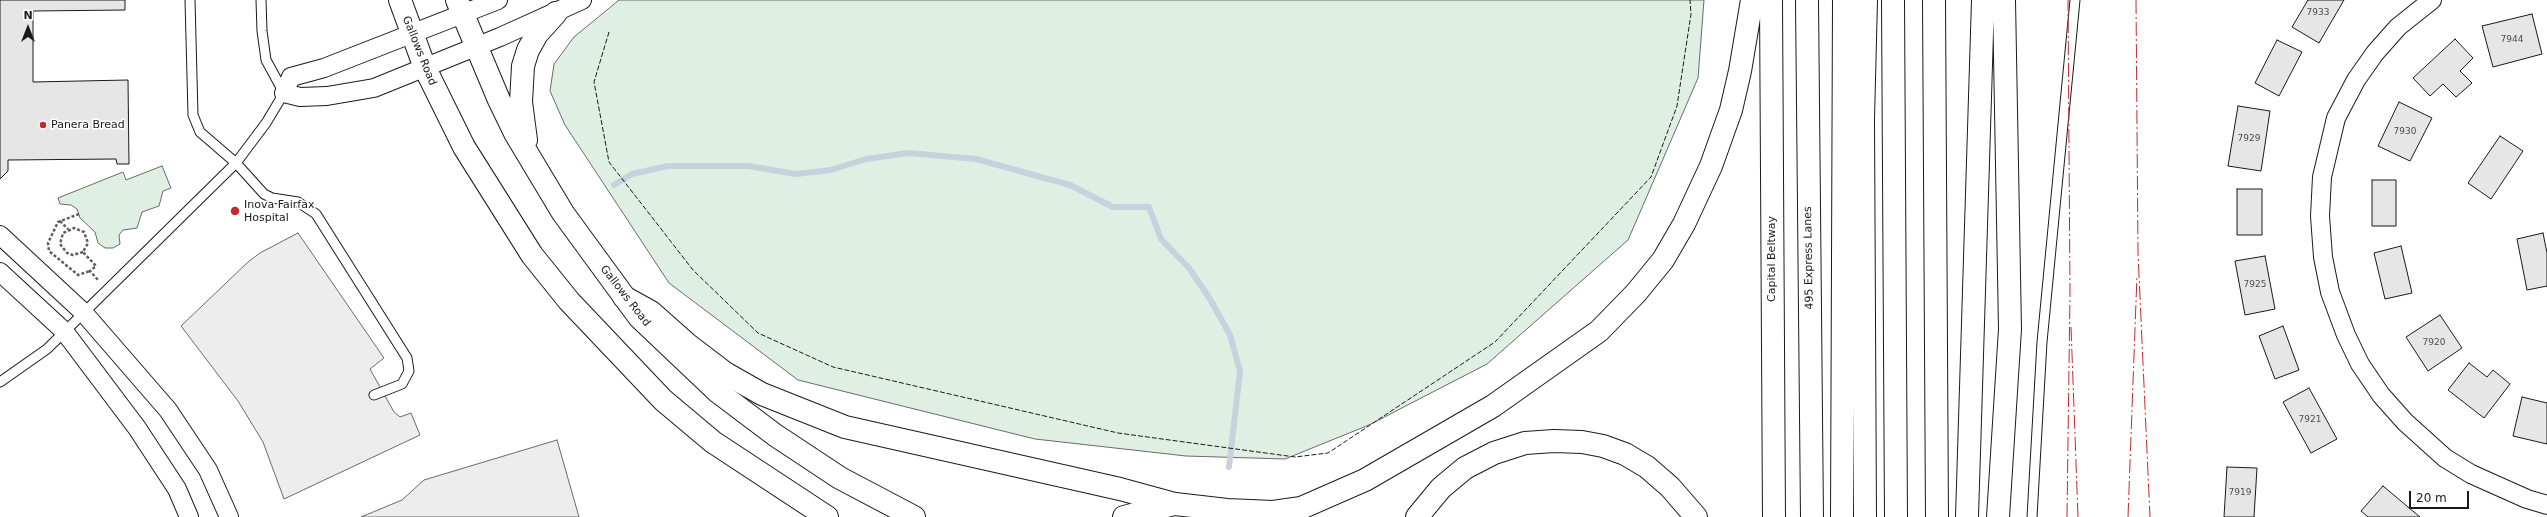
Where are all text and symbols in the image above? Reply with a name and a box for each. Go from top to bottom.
north arrow [8,8,48,48]
house number: 7933 [2307,8,2329,18]
text: N [23,9,33,22]
street label: Gallows Road [399,14,439,88]
house number: 7944 [2501,35,2523,45]
place label: Panera Bread [51,118,125,132]
marker: Panera Bread [38,120,48,130]
house number: 7930 [2394,127,2416,137]
house number: 7929 [2238,134,2260,144]
place label: Inova Fairfax Hospital [244,198,314,224]
marker: Inova Fairfax Hospital [229,205,241,217]
street label: 495 Express Lanes [1801,206,1817,310]
street label: Capital Beltway [1765,216,1779,302]
street label: Gallows Road [597,263,653,329]
house number: 7925 [2244,280,2266,290]
house number: 7920 [2423,338,2445,348]
house number: 7921 [2299,415,2321,425]
scale bar [2411,483,2471,509]
house number: 7919 [2229,488,2251,498]
text: 20 m [2416,491,2447,505]

